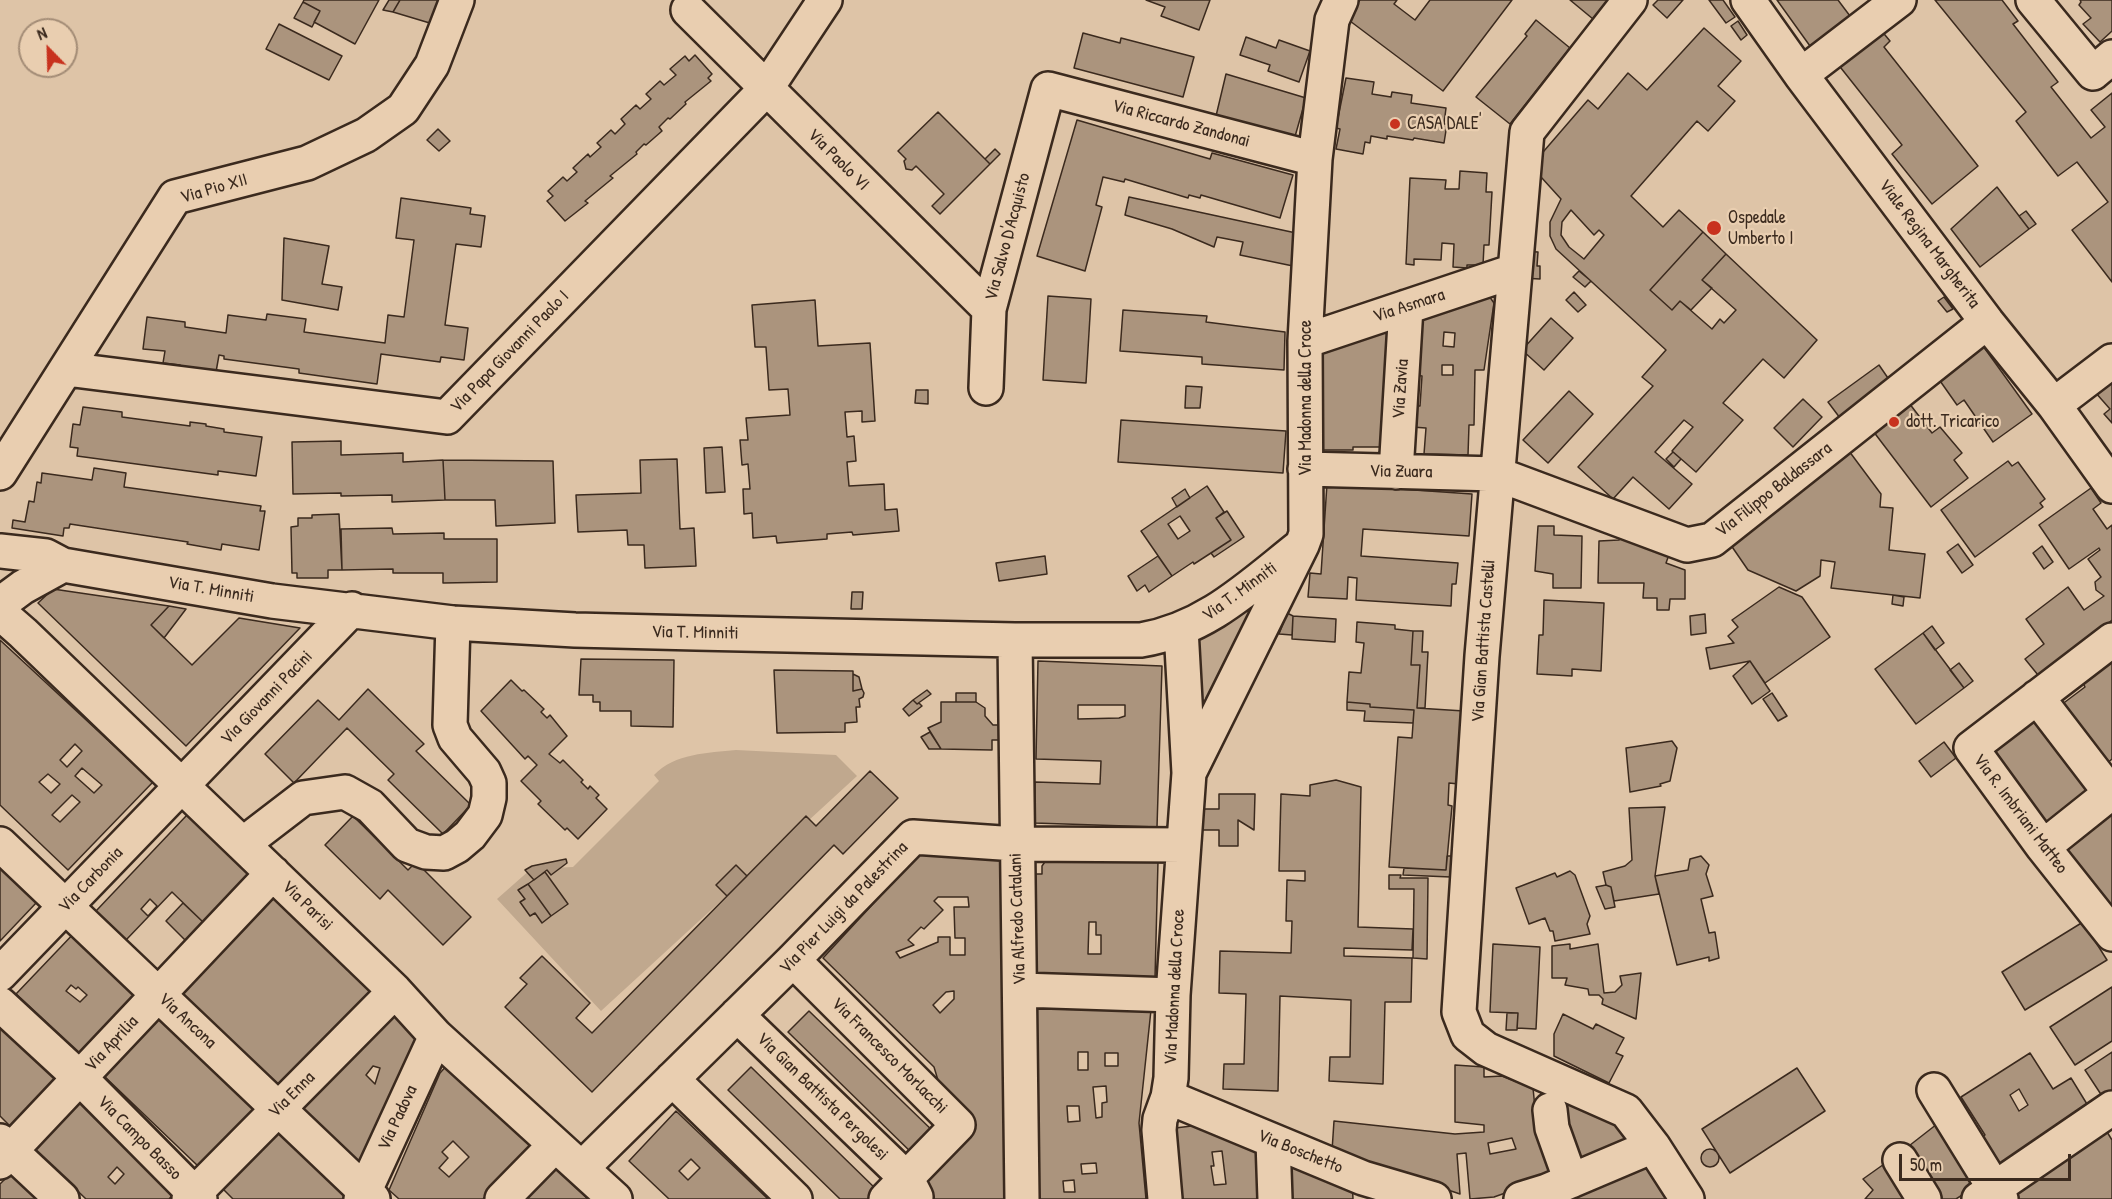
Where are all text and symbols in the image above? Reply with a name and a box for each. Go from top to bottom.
north arrow [18,18,78,78]
text: N [34,21,50,45]
street label: Via Riccardo Zandonai [1110,95,1252,153]
place label: CASA DALE' [1407,113,1482,135]
marker: CASA DALE' [1388,117,1402,131]
street label: Via Paolo VI [802,124,874,196]
street label: Via Pio XII [178,169,250,209]
street label: Via Salvo D'Acquisto [981,171,1035,303]
street label: Viale Regina Margherita [1874,175,1984,313]
place label: Ospedale Umberto I [1728,207,1793,250]
marker: Ospedale Umberto I [1705,219,1723,237]
street label: Via Asmara [1370,284,1448,328]
street label: Via Papa Giovanni Paolo I [446,286,574,418]
street label: Via Madonna della Croce [1295,320,1317,476]
street label: Via Zavia [1388,358,1414,420]
place label: dott. Tricarico [1906,411,1999,433]
marker: dott. Tricarico [1887,415,1901,429]
street label: Via Filippo Baldassara [1712,438,1836,542]
street label: Via Zuara [1369,461,1433,483]
street label: Via T. Minniti [1198,558,1282,626]
street label: Via Gian Battista Castelli [1468,559,1500,723]
street label: Via T. Minniti [166,572,256,608]
street label: Via T. Minniti [651,621,739,645]
street label: Via Giovanni Pacini [217,646,317,750]
street label: Via R. Imbriani Matteo [1968,750,2072,878]
street label: Via Pier Luigi da Palestrina [775,837,913,979]
street label: Via Carbonia [54,843,128,917]
street label: Via Alfredo Catalani [1005,853,1031,985]
street label: Via Parisi [277,876,337,936]
street label: Via Madonna della Croce [1160,908,1190,1066]
street label: Via Ancona [153,989,221,1053]
street label: Via Francesco Morlacchi [826,993,952,1119]
street label: Via Aprilia [81,1012,143,1076]
street label: Via Gian Battista Pergolesi [751,1028,893,1166]
street label: Via Enna [264,1067,320,1123]
street label: Via Padova [374,1082,422,1154]
street label: Via Campo Basso [92,1091,186,1185]
street label: Via Boschetto [1254,1125,1346,1179]
scale bar [1902,1142,2074,1180]
text: 50 m [1910,1152,1942,1177]

